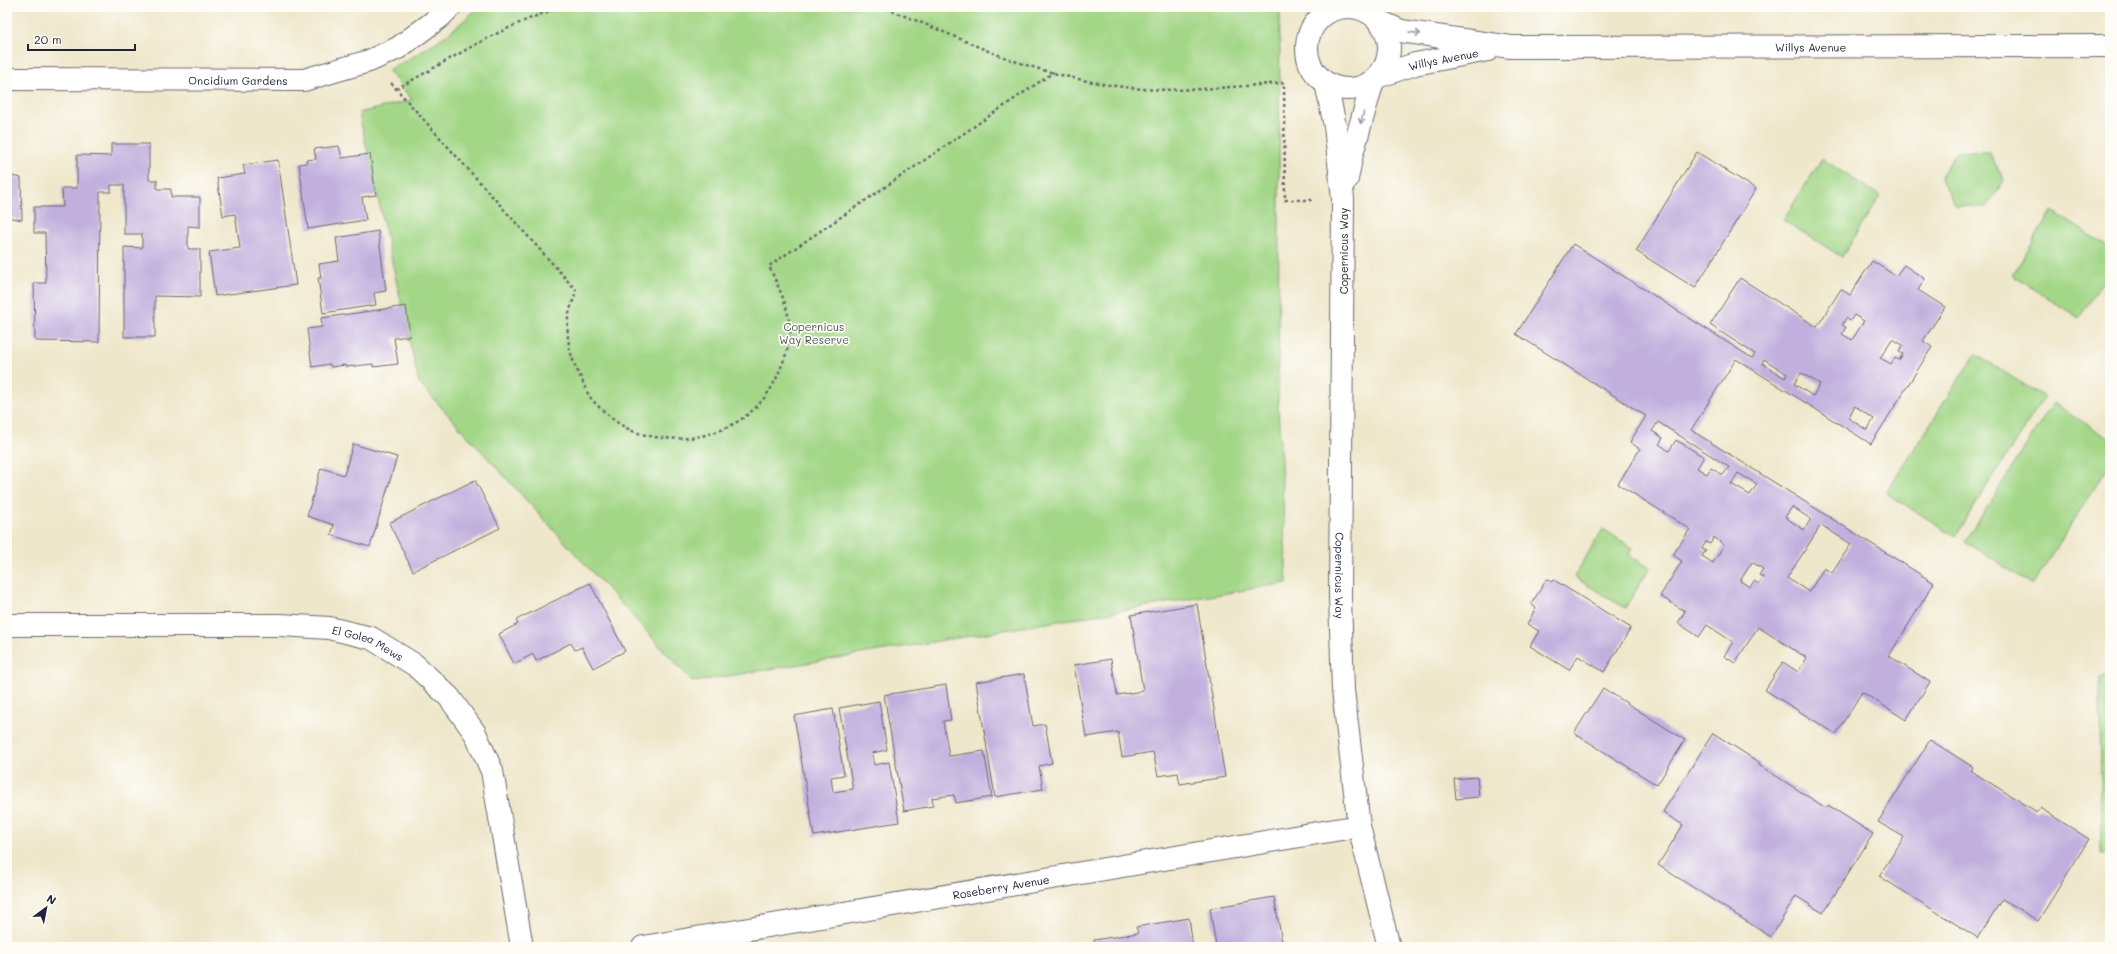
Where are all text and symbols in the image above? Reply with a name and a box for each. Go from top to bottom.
scale bar [28,26,135,52]
one-way arrow [1408,29,1421,37]
text: 20 m [34,31,62,47]
street label: Willys Avenue [1775,39,1847,54]
street label: Willys Avenue [1406,44,1480,73]
street label: Oncidium Gardens [188,72,288,87]
one-way arrow [1358,112,1365,125]
street label: Copernicus Way [1336,207,1351,294]
park label: Copernicus Way Reserve [779,319,849,347]
street label: Copernicus Way [1332,532,1348,619]
street label: El Golea Mews [331,622,407,664]
street label: Roseberry Avenue [951,871,1051,902]
north arrow [26,888,66,928]
text: N [44,891,59,908]

